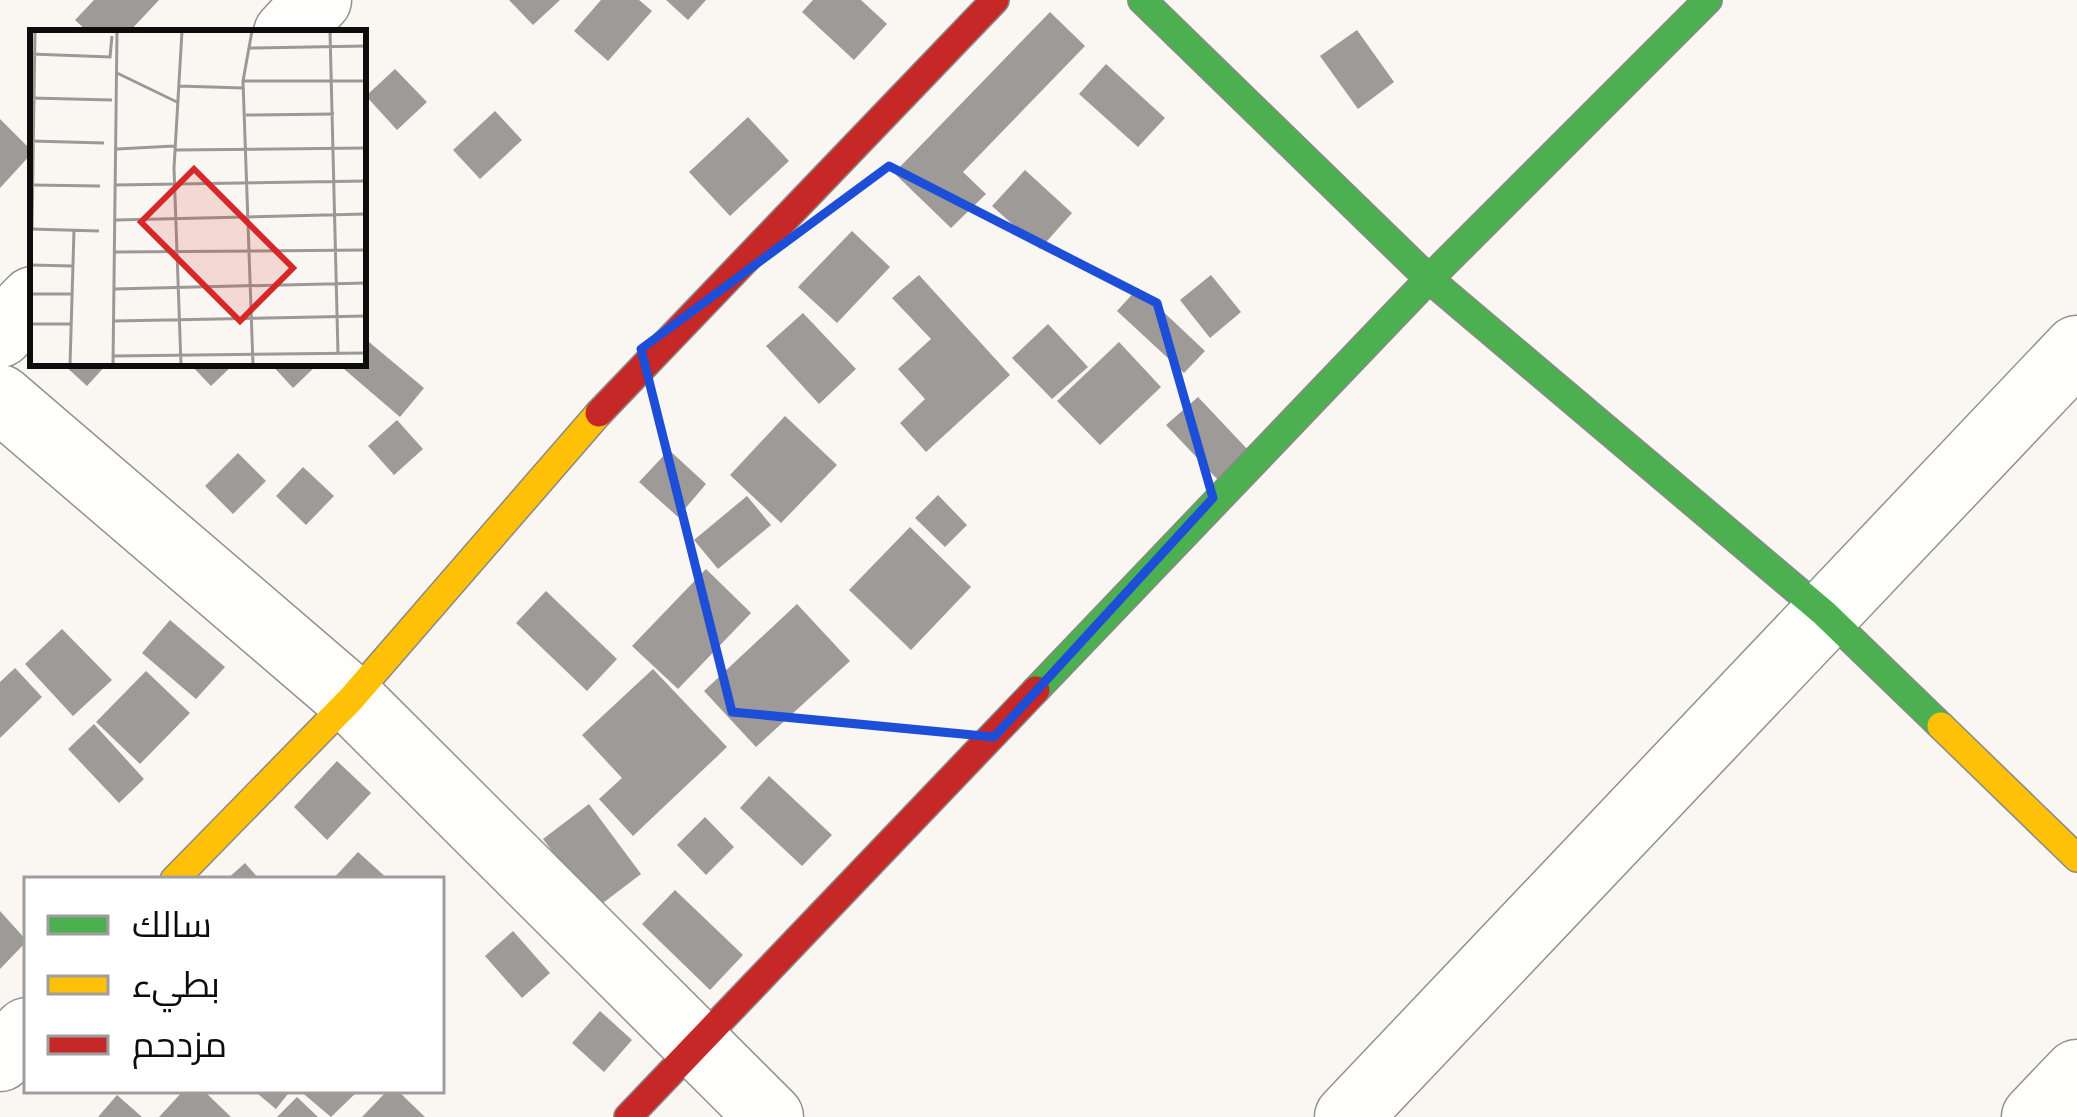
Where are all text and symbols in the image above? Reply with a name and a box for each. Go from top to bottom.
inset map [30,30,366,366]
legend [24,877,444,1093]
text: سالك [132,895,212,948]
text: بطيء [132,955,220,1013]
text: مزدحم [132,1015,227,1069]

